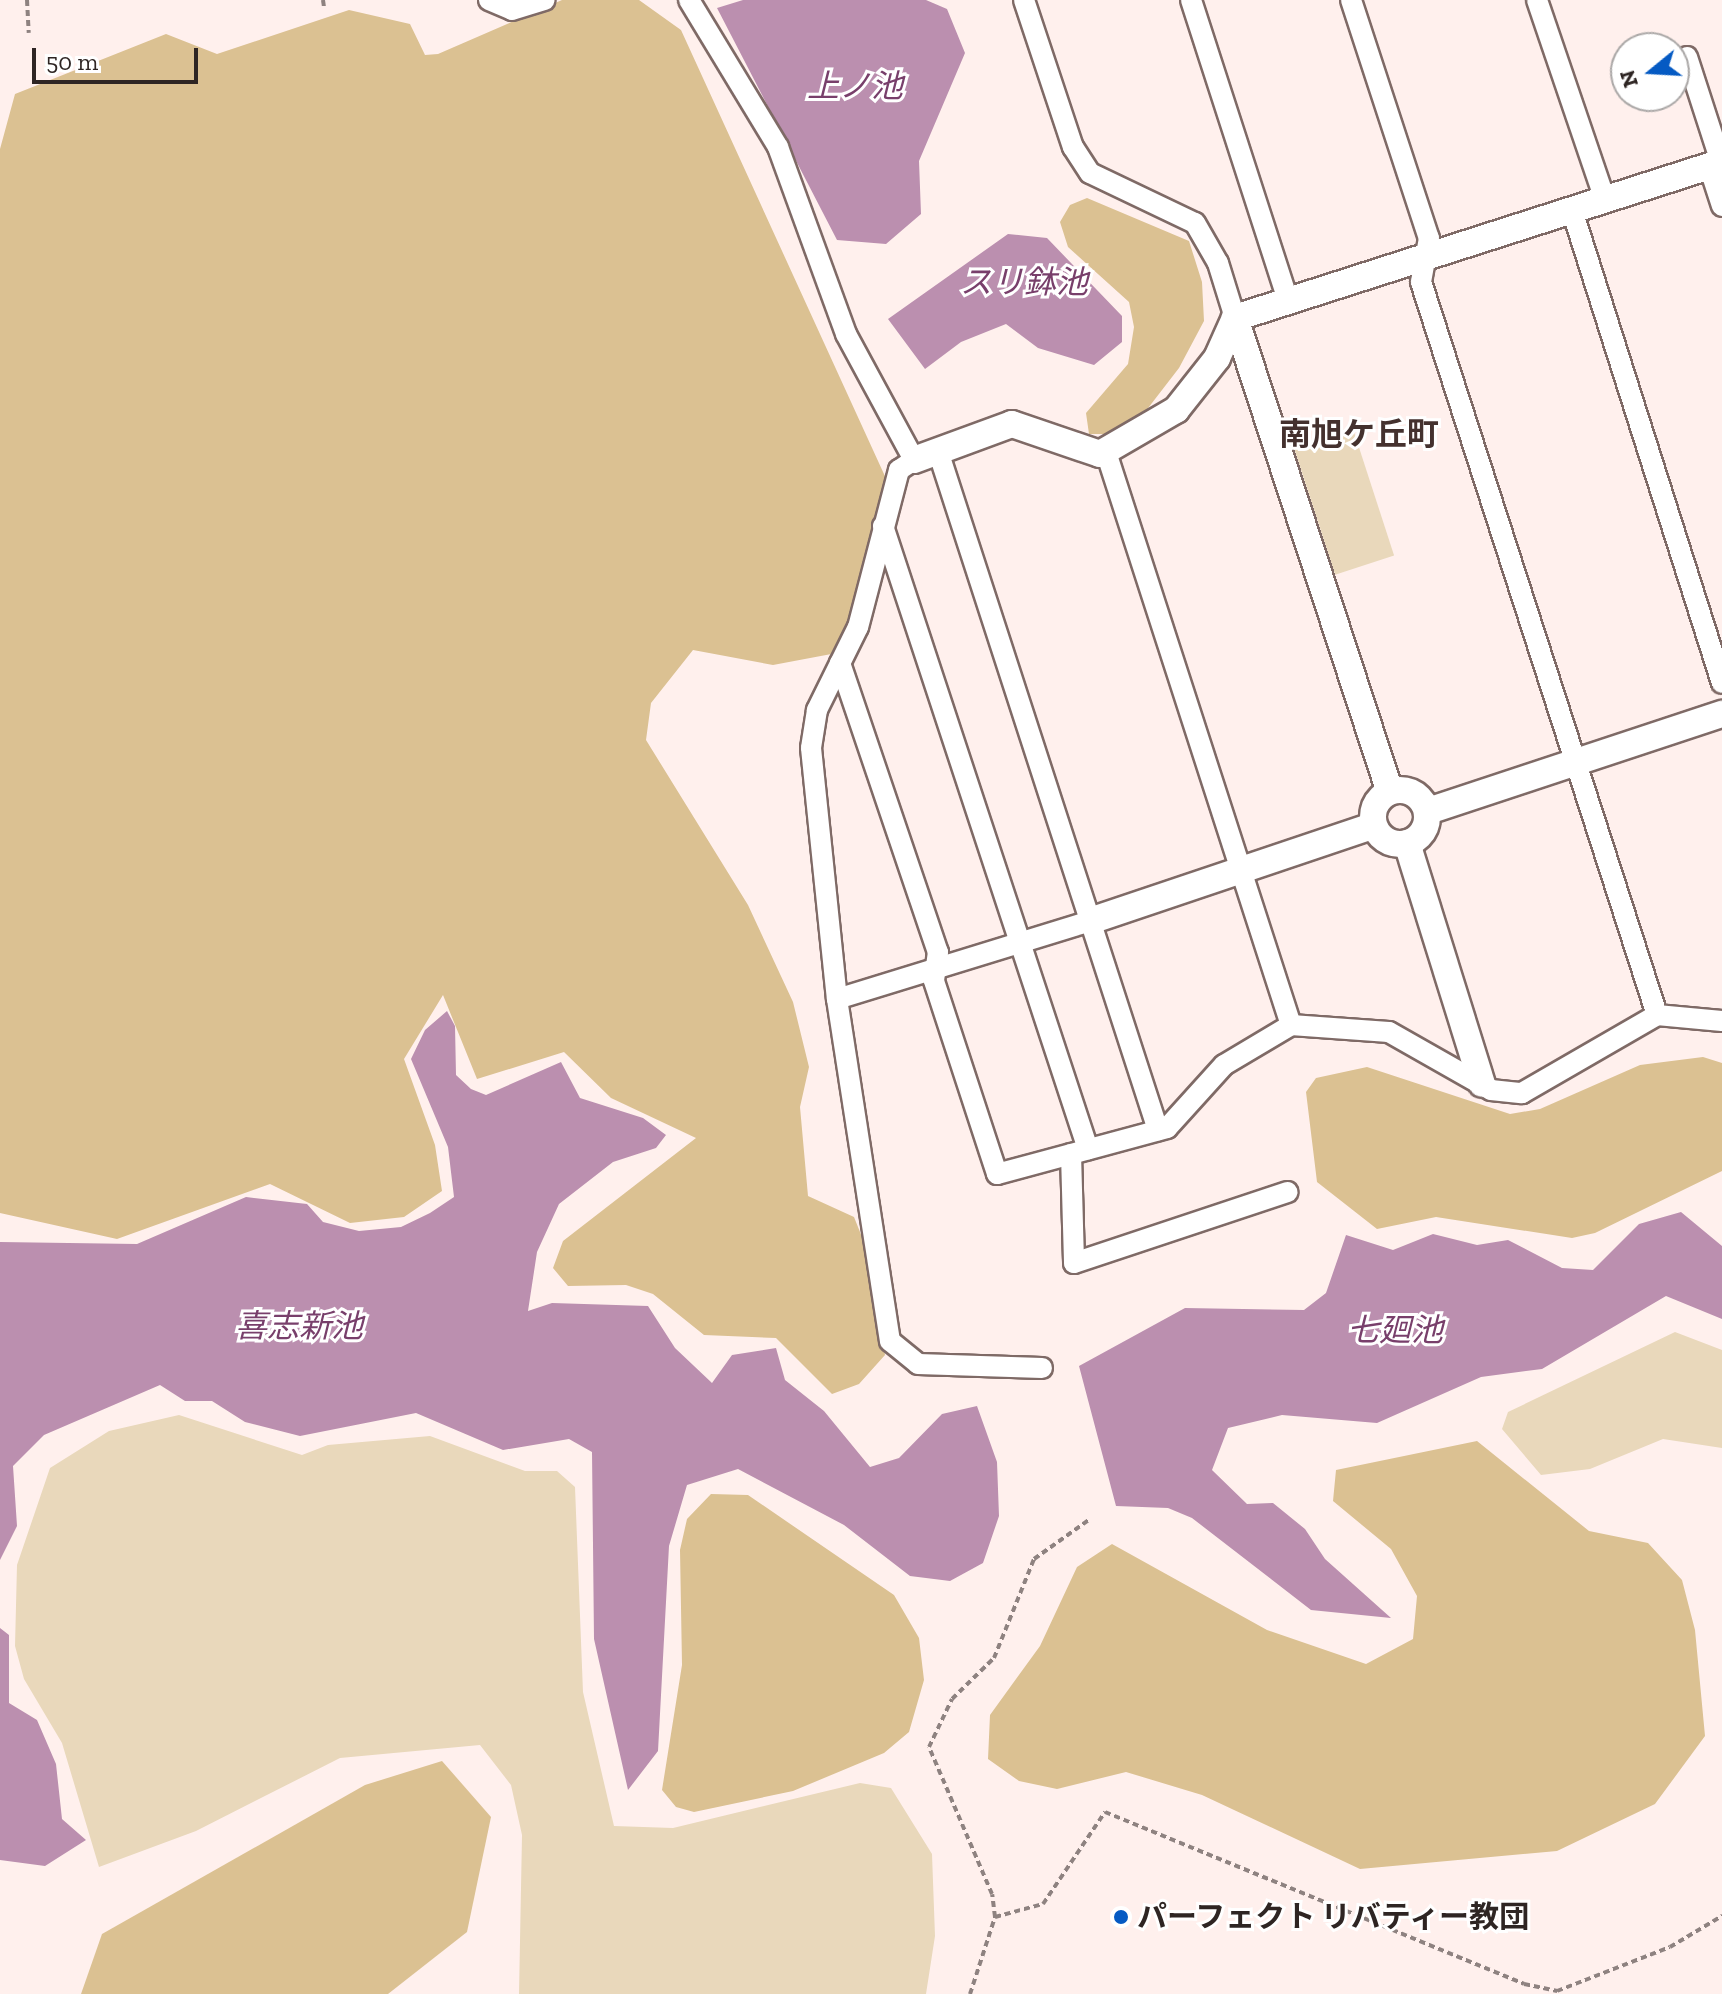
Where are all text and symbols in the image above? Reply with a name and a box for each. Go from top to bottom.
scale bar [36,32,202,82]
north arrow [1610,32,1690,112]
text: 50 m [46,47,98,76]
water label: 上ノ池 [807,67,903,105]
text: N [1613,67,1644,91]
water label: スリ鉢池 [960,263,1088,301]
district label: 南旭ケ丘町 [1279,415,1439,453]
water label: 喜志新池 [235,1307,363,1345]
water label: 七廻池 [1347,1311,1443,1349]
place label: パーフェクト リバティー教団 [1137,1899,1533,1935]
marker: パーフェクト リバティー教団 [1112,1908,1130,1926]

